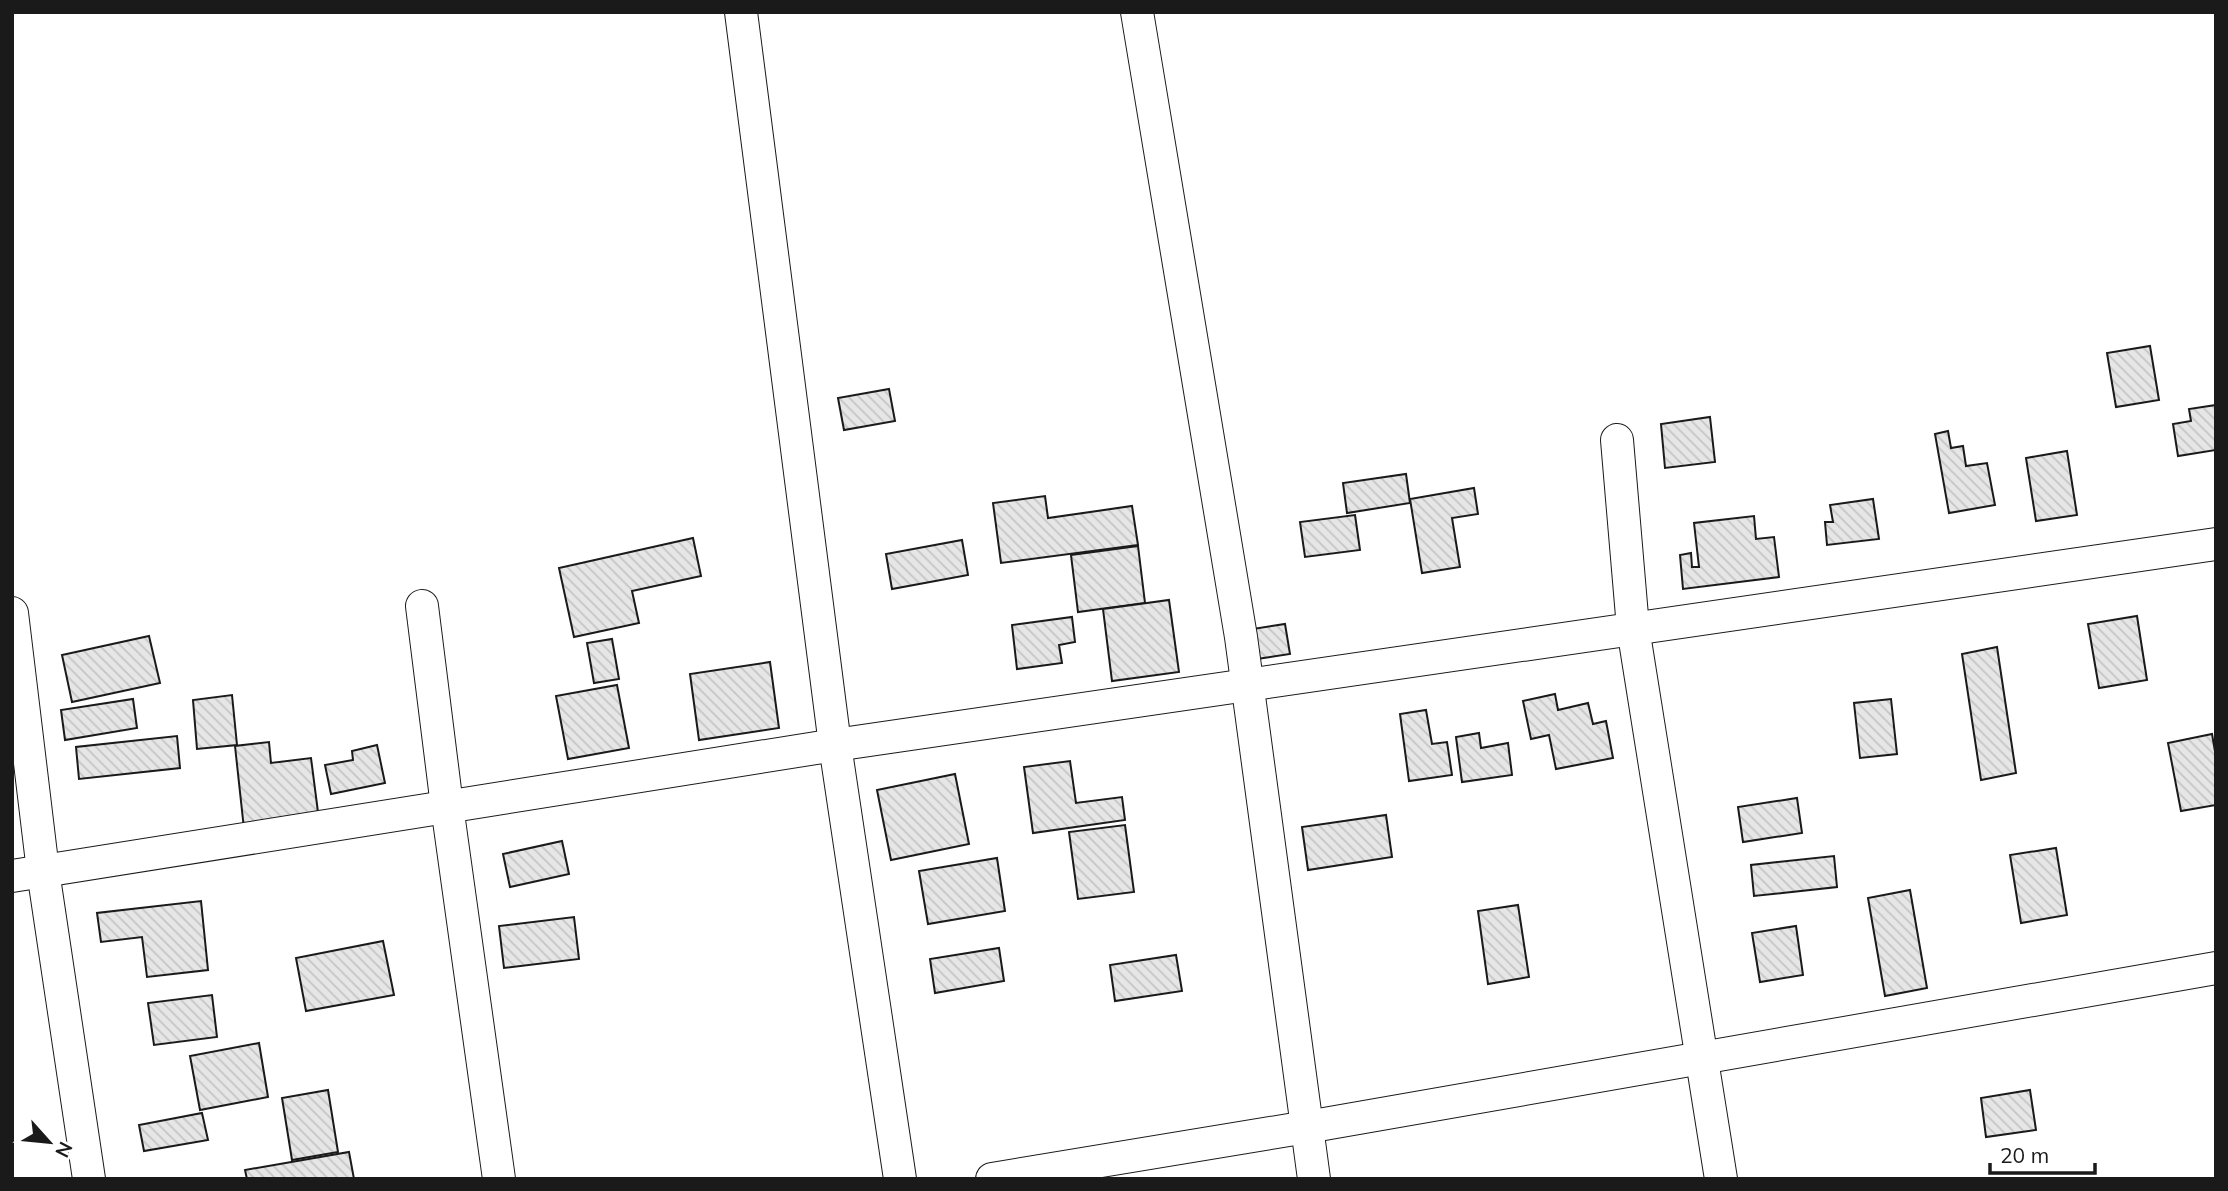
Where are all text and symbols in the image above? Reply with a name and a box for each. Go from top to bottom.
north arrow [14,1107,84,1177]
scale bar [1990,1132,2095,1176]
text: N [50,1138,78,1162]
text: 20 m [2000,1142,2049,1168]

